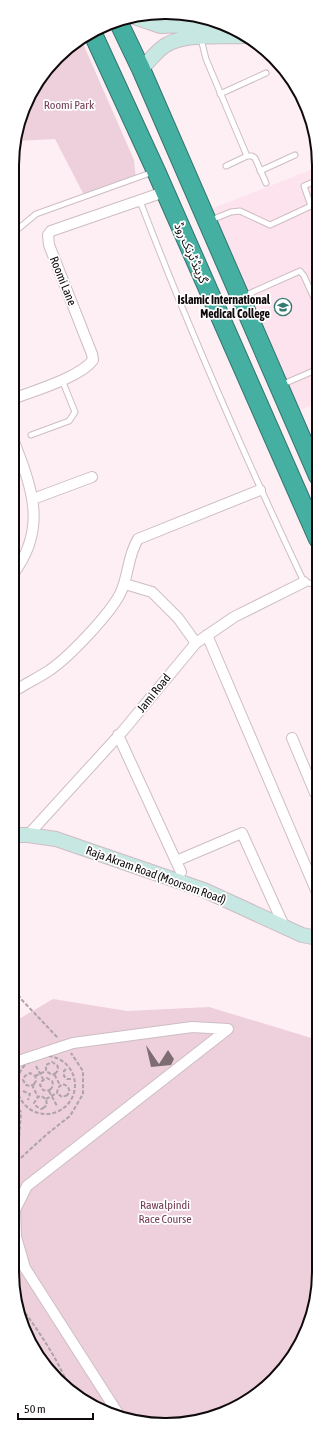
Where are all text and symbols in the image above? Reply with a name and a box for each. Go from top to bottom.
park label: Roomi Park [44,98,95,112]
street label: گرینڈ ٹرنک روڈ [171,220,211,287]
street label: Roomi Lane [47,254,79,308]
place label: Islamic International Medical College [177,293,271,321]
school or university icon: Islamic International Medical College [273,297,293,317]
street label: Jami Road [134,671,174,715]
street label: Raja Akram Road (Moorsom Road) [84,843,228,907]
park label: Rawalpindi Race Course [138,1198,192,1226]
scale bar [18,1395,93,1421]
text: 50 m [24,1402,46,1416]

